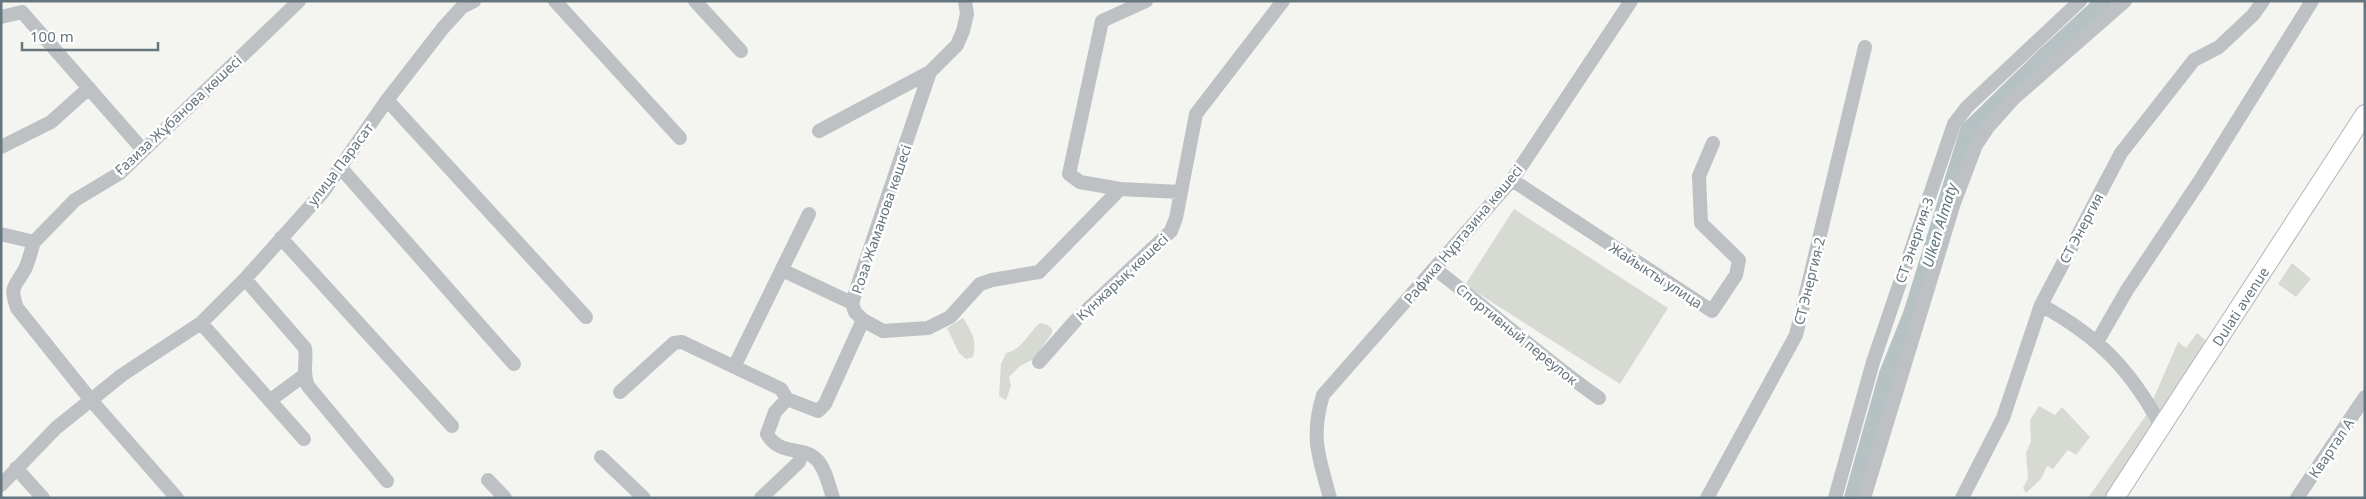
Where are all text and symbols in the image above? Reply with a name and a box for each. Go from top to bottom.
scale bar [22,20,159,52]
text: 100 m [30,26,74,46]
street label: Ғазиза Жұбанова көшесі [110,51,246,179]
street label: улица Парасат [303,118,378,209]
street label: Роза Жаманова көшесі [847,142,915,296]
street label: Рафика Нұртазина көшесі [1399,161,1527,307]
water label: Ulken Almaty [1917,179,1962,270]
street label: СТ Энергия [2054,189,2108,267]
street label: СТ Энергия-3 [1890,195,1938,285]
street label: Күнжарық көшесі [1072,229,1172,325]
street label: СТ Энергия-2 [1789,235,1829,327]
street label: Жайыкты улица [1606,238,1706,312]
street label: Dulati avenue [2207,263,2273,349]
street label: Спортивный переулок [1452,279,1582,389]
street label: Квартал А [2304,414,2358,481]

